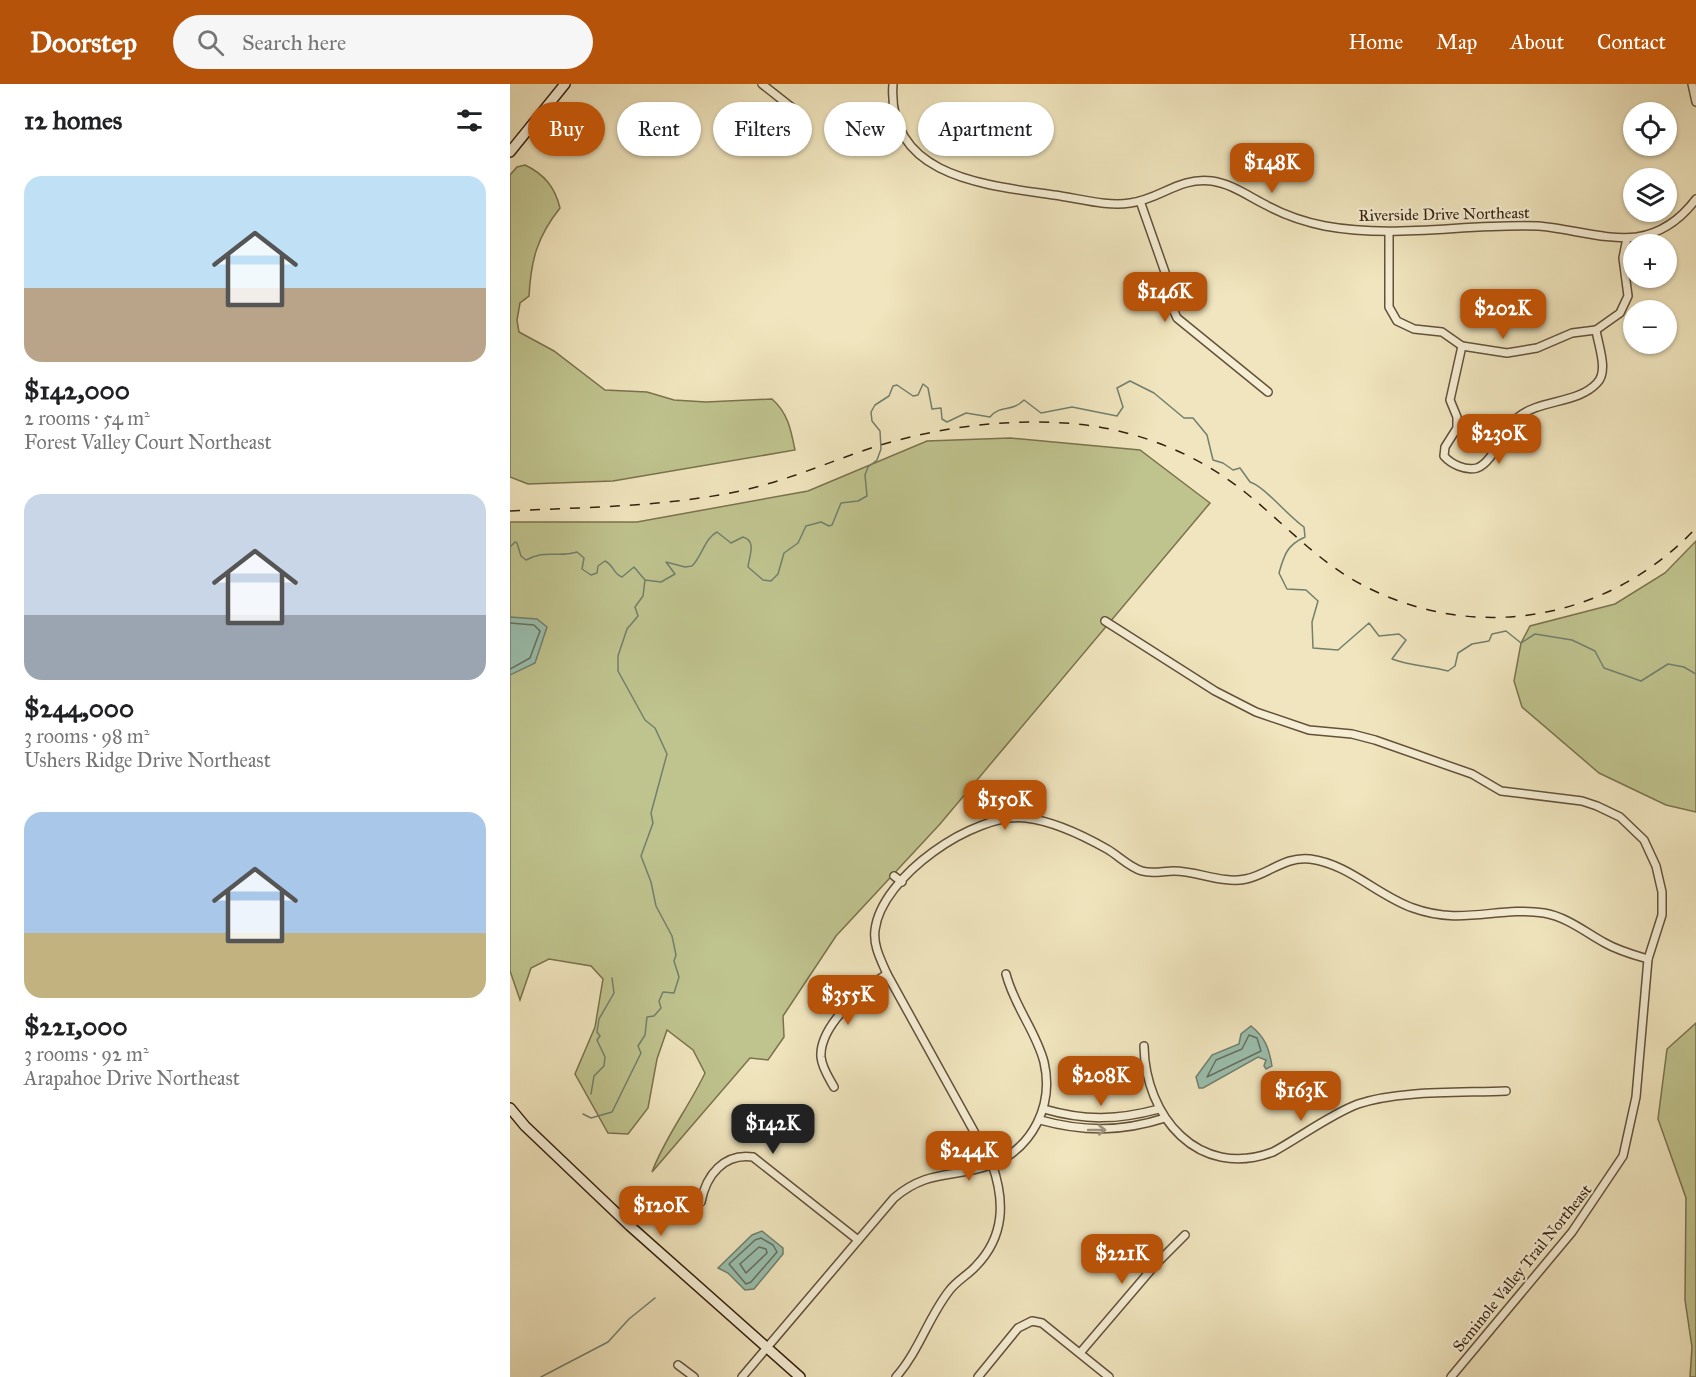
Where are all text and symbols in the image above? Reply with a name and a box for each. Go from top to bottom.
search box [173,15,593,69]
text: Doorstep [30,25,137,60]
icon: search [194,26,227,59]
text: Search here [242,29,346,56]
text: Home [1348,29,1403,55]
text: Map [1436,29,1477,55]
text: About [1510,29,1564,55]
text: Contact [1597,29,1666,55]
chip: Buy [528,102,605,156]
chip: Rent [617,102,701,156]
chip: Filters [713,102,812,156]
chip: New [824,102,906,156]
chip: Apartment [918,102,1054,156]
map controls [1623,102,1677,354]
button: locate [1623,102,1677,156]
text: 12 homes [24,104,122,136]
icon: filters [453,104,486,137]
pin: $148K [1230,143,1314,194]
text: $148K [1244,150,1300,174]
button: layers [1623,168,1677,222]
street label: Riverside Drive Northeast [1358,203,1530,225]
icon: home [201,215,309,323]
button: + [1623,234,1677,288]
pin: $146K [1123,272,1207,323]
text: $146K [1137,279,1193,303]
pin: $202K [1461,289,1545,340]
text: $202K [1474,296,1532,320]
button: − [1623,300,1677,354]
text: $142,000 [24,374,130,406]
text: 2 rooms · 54 m² [24,406,150,430]
pin: $230K [1457,414,1541,465]
text: $230K [1471,421,1527,445]
text: Forest Valley Court Northeast [24,430,272,454]
icon: home [201,533,309,641]
text: $244,000 [24,692,134,724]
text: 3 rooms · 98 m² [24,724,149,748]
text: Ushers Ridge Drive Northeast [24,748,271,772]
pin: $150K [963,780,1047,831]
text: $150K [978,787,1032,811]
icon: home [201,851,309,959]
pin: $355K [806,975,890,1026]
text: $355K [822,982,874,1006]
text: $221,000 [24,1010,128,1042]
text: 3 rooms · 92 m² [24,1042,149,1066]
pin: $208K [1059,1056,1143,1107]
text: $208K [1072,1063,1130,1087]
text: Arapahoe Drive Northeast [24,1066,240,1090]
pin: $163K [1259,1071,1343,1122]
text: $163K [1275,1078,1327,1102]
pin: $142K [731,1104,815,1155]
text: $142K [745,1111,801,1135]
one-way arrow [1086,1124,1106,1136]
pin: $244K [927,1131,1011,1182]
text: $244K [940,1138,998,1162]
street label: Seminole Valley Trail Northeast [1449,1180,1596,1356]
pin: $120K [619,1186,703,1237]
text: $120K [633,1193,689,1217]
pin: $221K [1080,1234,1164,1285]
text: $221K [1095,1241,1149,1265]

